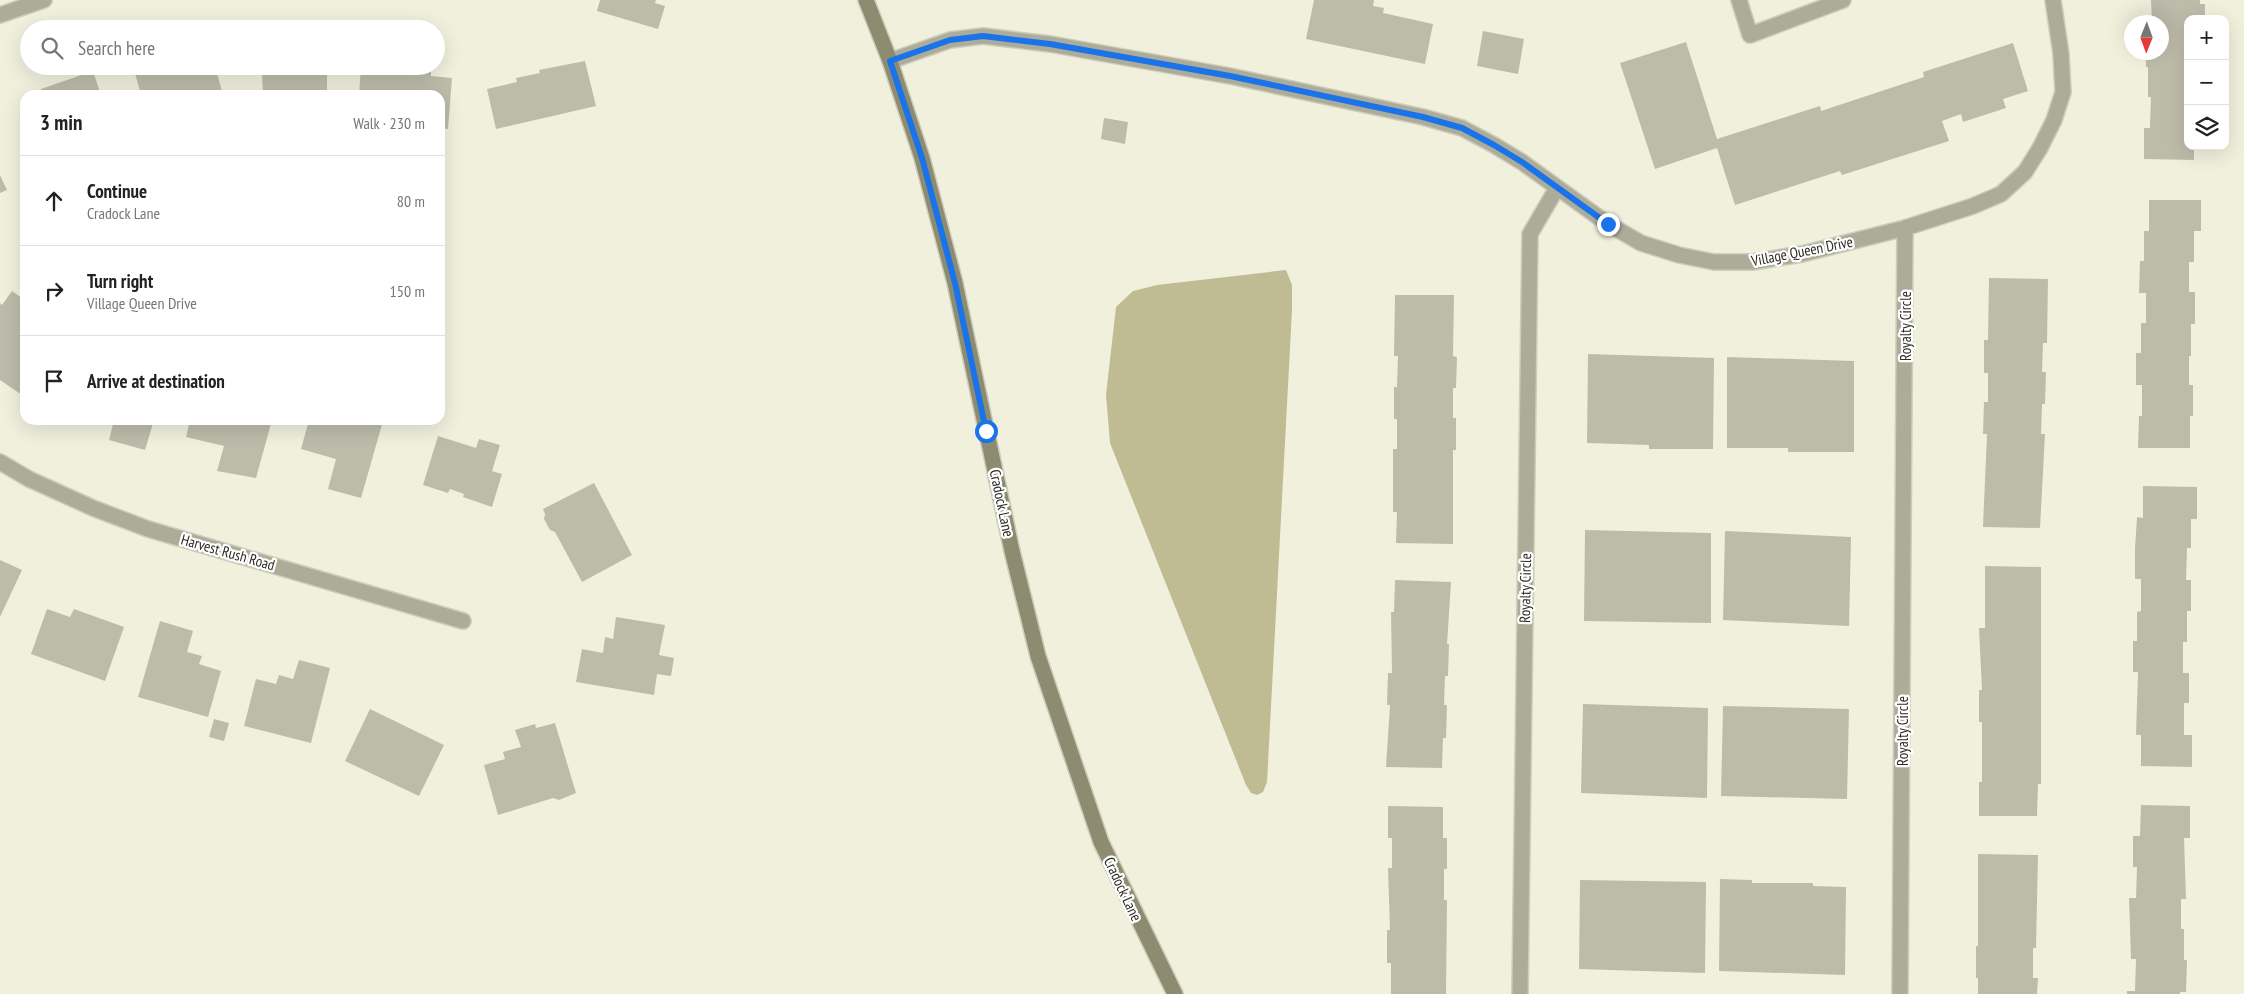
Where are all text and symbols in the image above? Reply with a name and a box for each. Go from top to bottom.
north arrow [2124,15,2169,60]
map controls [2184,15,2229,150]
button: + [2184,15,2229,60]
search box [20,20,445,75]
icon: search [38,34,66,62]
text: Search here [78,36,155,60]
button: − [2184,60,2229,105]
button: layers [2184,105,2229,150]
text: 3 min [40,109,82,136]
text: Walk · 230 m [353,113,425,133]
text: Continue [87,179,147,203]
icon: ahead [40,187,68,215]
text: 80 m [397,191,425,211]
text: Cradock Lane [87,203,160,223]
route end [1597,213,1620,236]
street label: Village Queen Drive [1749,232,1854,270]
text: Turn right [87,269,153,293]
icon: right [40,277,68,305]
text: 150 m [390,281,425,301]
street label: Royalty Circle [1896,291,1915,361]
text: Village Queen Drive [87,293,197,313]
icon: arrive [40,367,68,395]
text: Arrive at destination [87,369,225,393]
route start [975,420,998,443]
street label: Cradock Lane [986,468,1018,538]
street label: Harvest Rush Road [179,530,277,574]
street label: Royalty Circle [1515,553,1535,623]
street label: Royalty Circle [1893,696,1912,766]
street label: Cradock Lane [1100,854,1146,924]

